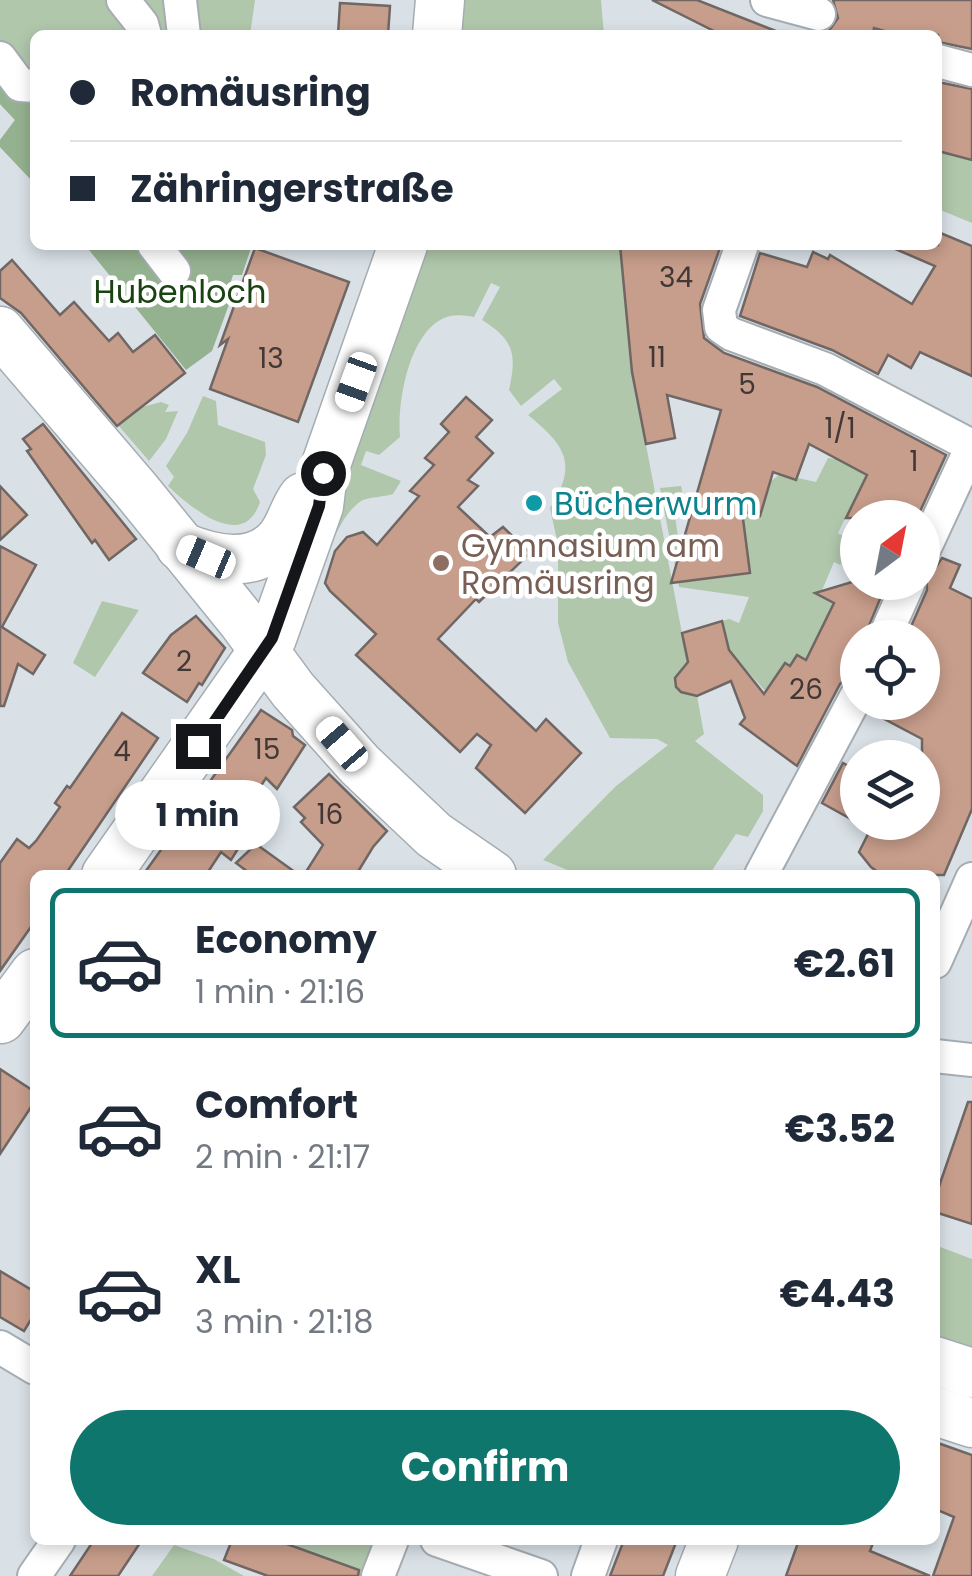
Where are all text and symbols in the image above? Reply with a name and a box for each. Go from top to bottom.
text: Romäusring [130,66,371,119]
text: Zähringerstraße [130,162,454,215]
house number: 34 [659,258,693,297]
park label: Hubenloch [94,269,266,314]
house number: 11 [648,338,666,377]
house number: 13 [258,339,284,378]
car [332,349,380,415]
house number: 5 [738,365,756,404]
house number: 1/1 [824,409,856,448]
house number: 1 [910,442,918,481]
route start [301,451,346,496]
place label: Bücherwurm [554,481,757,526]
marker: Bücherwurm [523,492,545,514]
north arrow [840,500,940,600]
map controls [840,500,940,840]
place label: Gymnasium am Romäusring [461,523,720,605]
car [173,531,239,583]
marker: Gymnasium am Romäusring [430,552,452,574]
button: locate [840,620,940,720]
house number: 2 [176,642,192,681]
house number: 26 [789,670,823,709]
car [311,712,373,776]
route end [176,724,221,769]
house number: 15 [254,730,280,769]
house number: 4 [113,732,131,771]
button: layers [840,740,940,840]
callout: 1 min [116,781,280,851]
text: 1 min [156,792,239,837]
house number: 16 [317,795,343,834]
text: Economy [195,913,377,966]
icon: car [75,918,165,1008]
text: €2.61 [794,937,895,990]
text: 1 min · 21:16 [195,969,365,1014]
text: Comfort [195,1078,358,1131]
icon: car [75,1083,165,1173]
text: €3.52 [785,1102,895,1155]
text: 2 min · 21:17 [195,1134,370,1179]
text: XL [195,1243,240,1296]
icon: car [75,1248,165,1338]
text: €4.43 [780,1267,895,1320]
text: 3 min · 21:18 [195,1299,373,1344]
button: Confirm [70,1410,900,1525]

